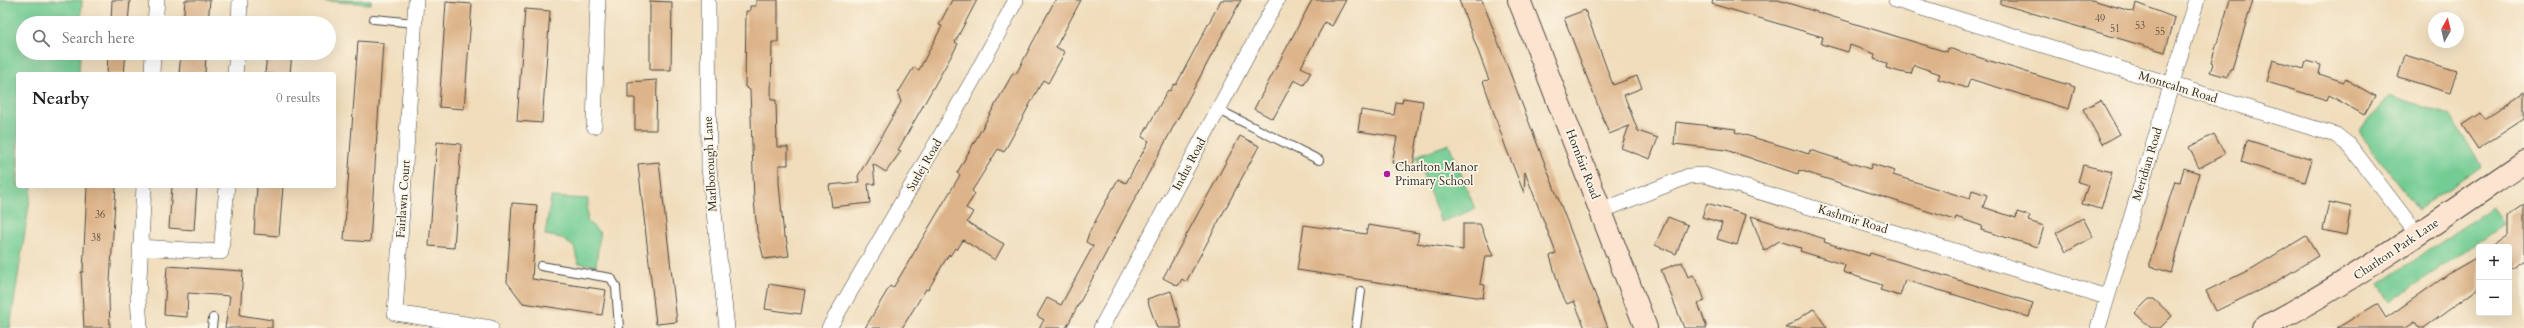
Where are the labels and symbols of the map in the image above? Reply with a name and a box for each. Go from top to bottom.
house number: 49 [2095,12,2105,26]
north arrow [2428,12,2464,48]
house number: 53 [2135,19,2145,33]
house number: 51 [2110,22,2120,36]
house number: 55 [2155,25,2165,39]
street label: Montcalm Road [2137,67,2220,107]
street label: Marlborough Lane [700,116,720,212]
street label: Meridian Road [2128,125,2166,203]
street label: Hornfair Road [1562,127,1604,202]
street label: Indus Road [1168,134,1210,193]
street label: Sutlej Road [903,135,946,194]
street label: Fairlawn Court [392,159,414,239]
place label: Charlton Manor Primary School [1395,159,1478,189]
marker: Charlton Manor Primary School [1382,169,1392,179]
street label: Kashmir Road [1816,201,1890,237]
house number: 36 [95,208,105,222]
street label: Charlton Park Lane [2350,214,2442,284]
house number: 38 [91,231,101,245]

